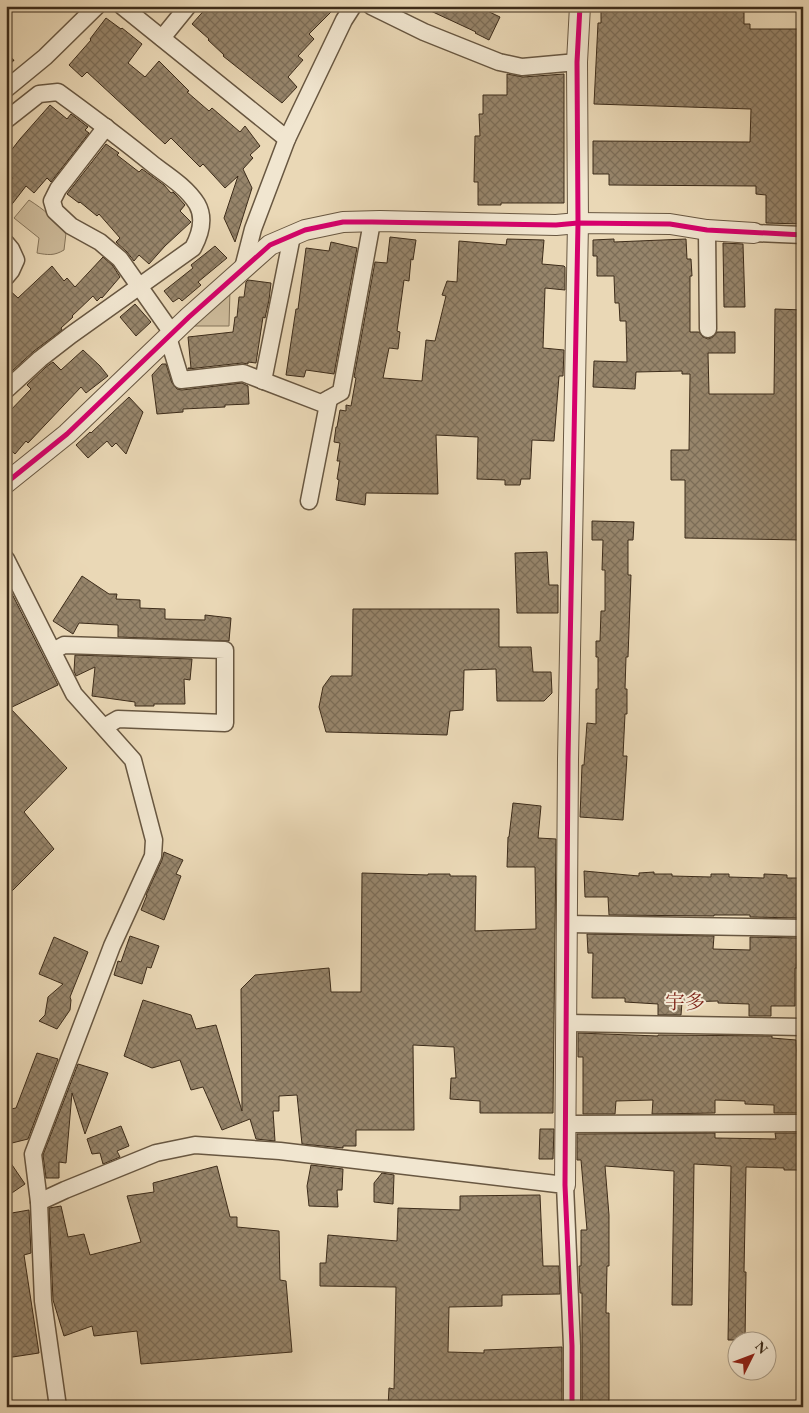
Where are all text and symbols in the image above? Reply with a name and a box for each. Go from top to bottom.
district label: 宇多 [665,989,705,1015]
north arrow [726,1330,776,1380]
text: N [751,1337,773,1358]

